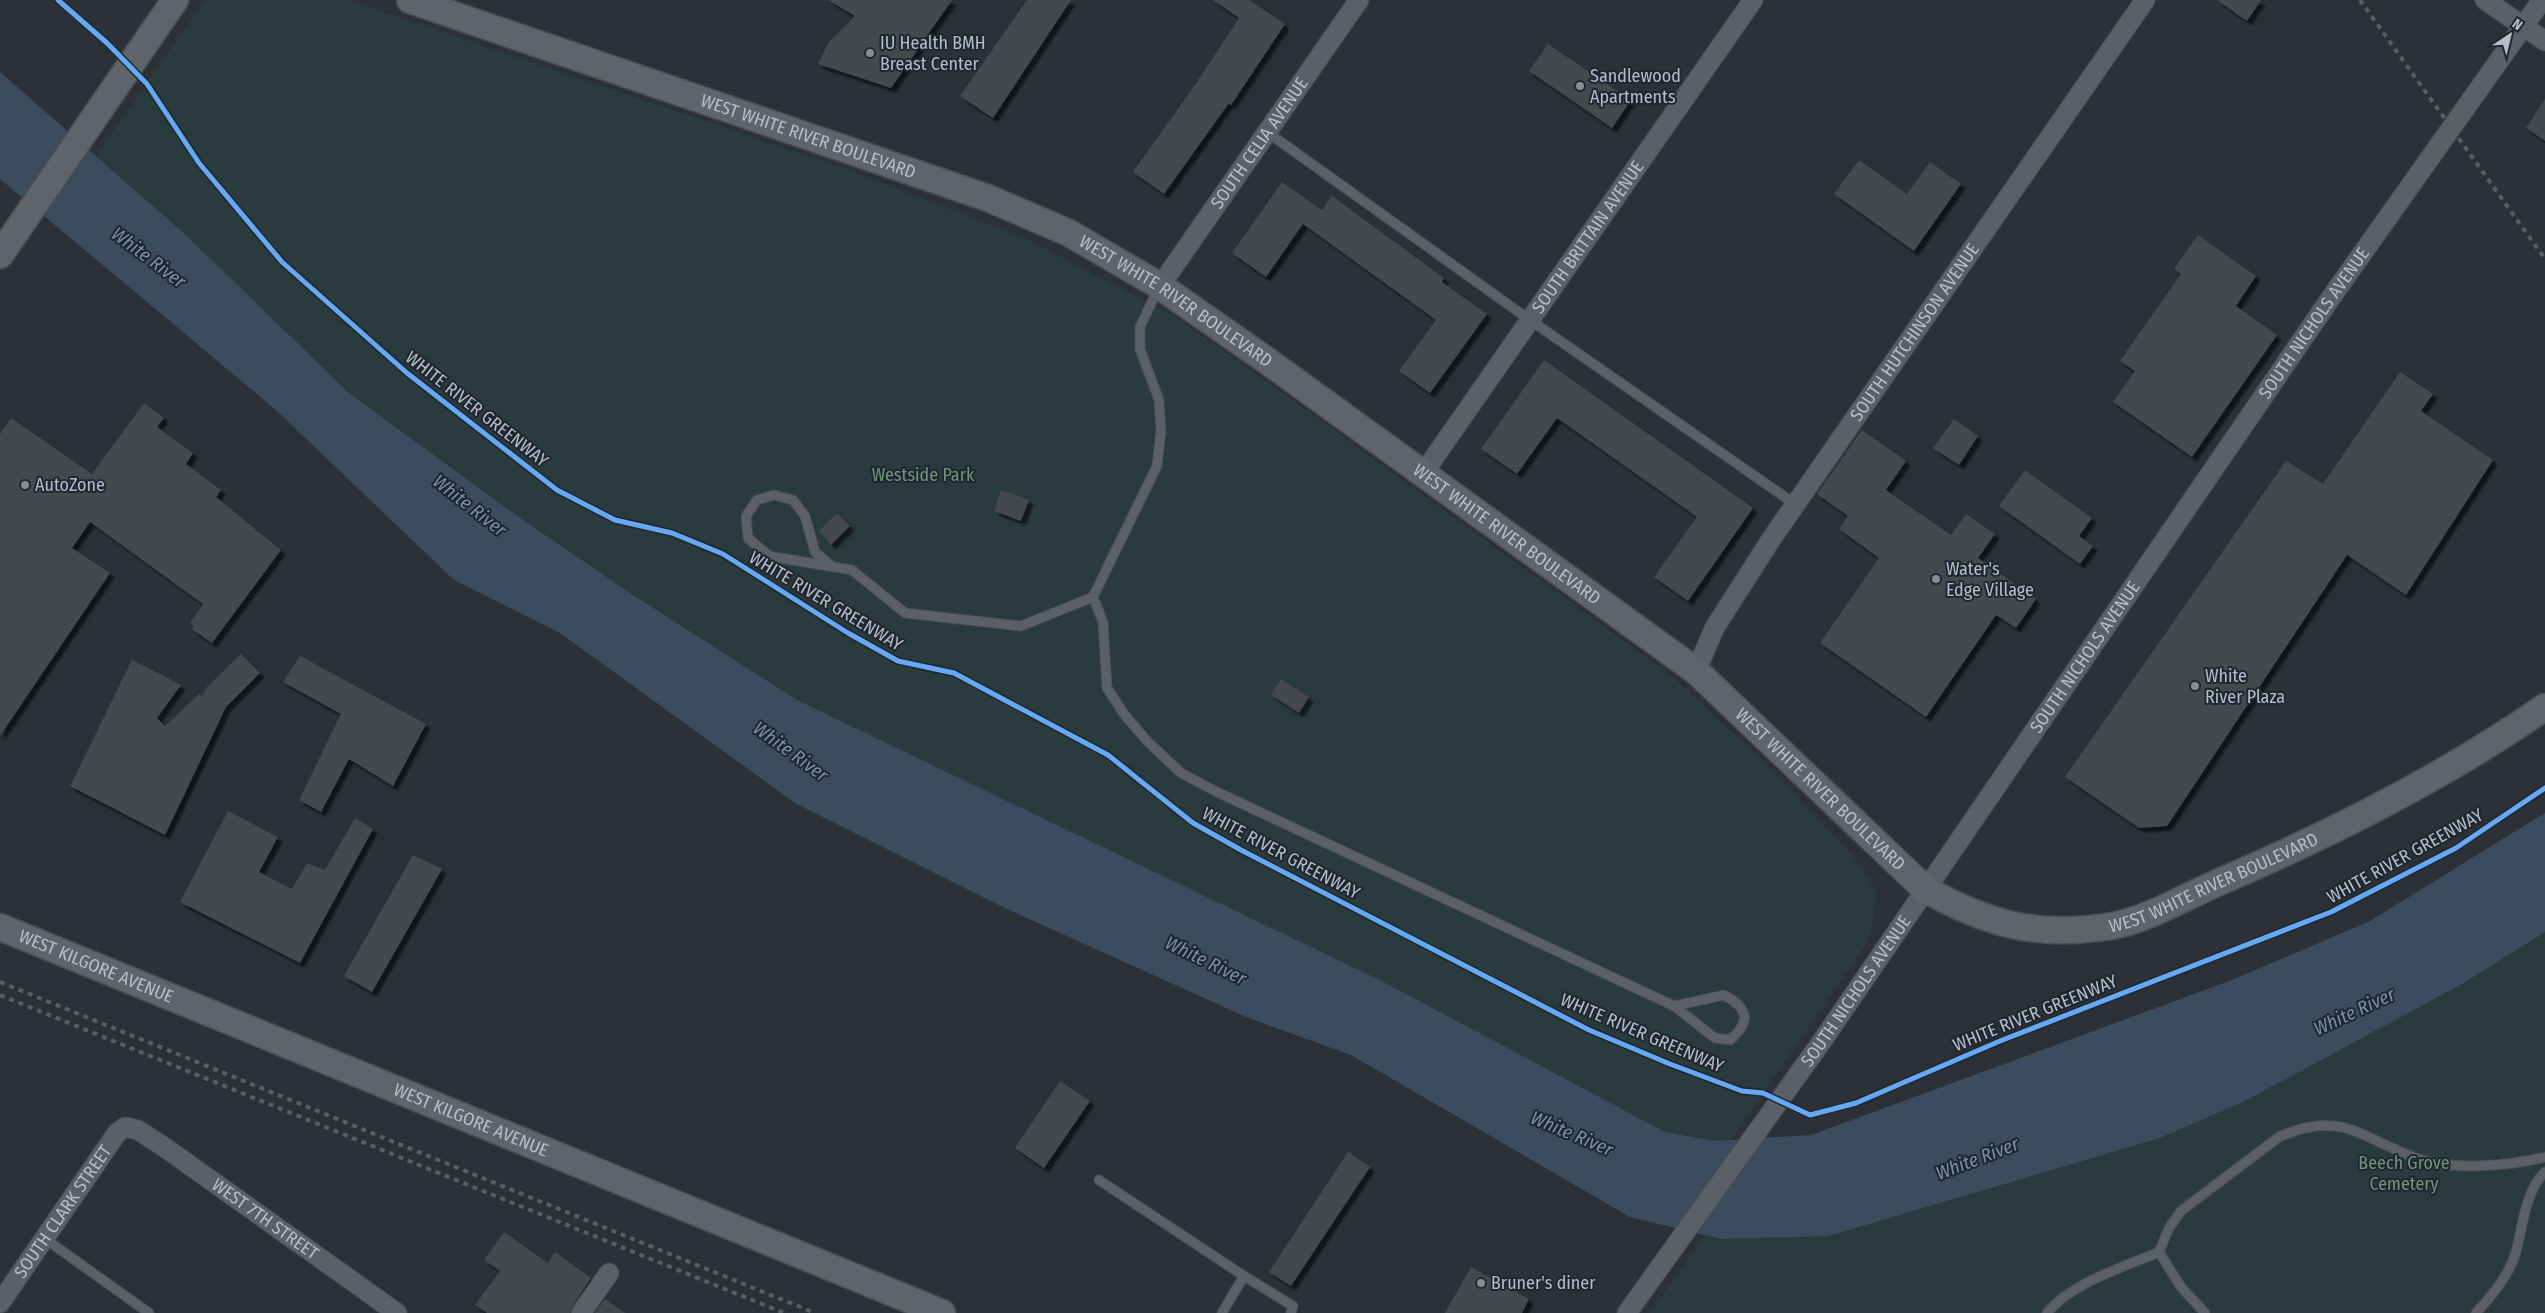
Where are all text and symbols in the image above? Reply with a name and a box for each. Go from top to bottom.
north arrow [2485,10,2535,60]
text: N [2509,15,2525,34]
place label: IU Health BMH Breast Center [880,32,986,75]
marker: IU Health BMH Breast Center [864,47,876,59]
place label: Sandlewood Apartments [1590,65,1681,108]
street label: SOUTH CELIA AVENUE [1206,73,1313,213]
marker: Sandlewood Apartments [1574,80,1586,92]
street label: WEST WHITE RIVER BOULEVARD [698,89,919,183]
street label: SOUTH BRITTAIN AVENUE [1527,157,1648,317]
water label: White River [107,222,192,294]
street label: WEST WHITE RIVER BOULEVARD [1075,230,1277,372]
street label: SOUTH HUTCHINSON AVENUE [1845,239,1984,425]
street label: SOUTH NICHOLS AVENUE [2254,243,2374,403]
street label: WHITE RIVER GREENWAY [401,346,553,472]
street label: WEST WHITE RIVER BOULEVARD [1409,459,1605,609]
park label: Westside Park [872,464,975,486]
water label: White River [428,470,512,542]
place label: AutoZone [35,474,105,496]
marker: AutoZone [19,479,31,491]
street label: WHITE RIVER GREENWAY [745,546,907,656]
place label: Water's Edge Village [1946,558,2034,601]
marker: Water's Edge Village [1930,573,1942,585]
street label: SOUTH NICHOLS AVENUE [2025,577,2145,737]
place label: White River Plaza [2205,665,2285,708]
marker: White River Plaza [2189,680,2201,692]
street label: WEST WHITE RIVER BOULEVARD [1731,703,1910,875]
water label: White River [749,717,834,787]
street label: WHITE RIVER GREENWAY [1198,802,1364,904]
street label: WHITE RIVER GREENWAY [2323,804,2487,908]
street label: WEST WHITE RIVER BOULEVARD [2107,828,2322,937]
street label: SOUTH NICHOLS AVENUE [1796,911,1916,1071]
street label: WEST KILGORE AVENUE [16,925,177,1008]
water label: White River [1162,931,1251,990]
street label: WHITE RIVER GREENWAY [1950,970,2120,1056]
water label: White River [2310,982,2400,1040]
street label: WHITE RIVER GREENWAY [1557,989,1727,1077]
street label: WEST KILGORE AVENUE [390,1078,552,1162]
water label: White River [1527,1106,1618,1162]
water label: White River [1932,1132,2023,1185]
street label: SOUTH CLARK STREET [10,1140,117,1282]
park label: Beech Grove Cemetery [2358,1152,2450,1195]
street label: WEST 7TH STREET [208,1174,323,1265]
place label: Bruner's diner [1491,1272,1596,1294]
marker: Bruner's diner [1475,1277,1487,1289]

